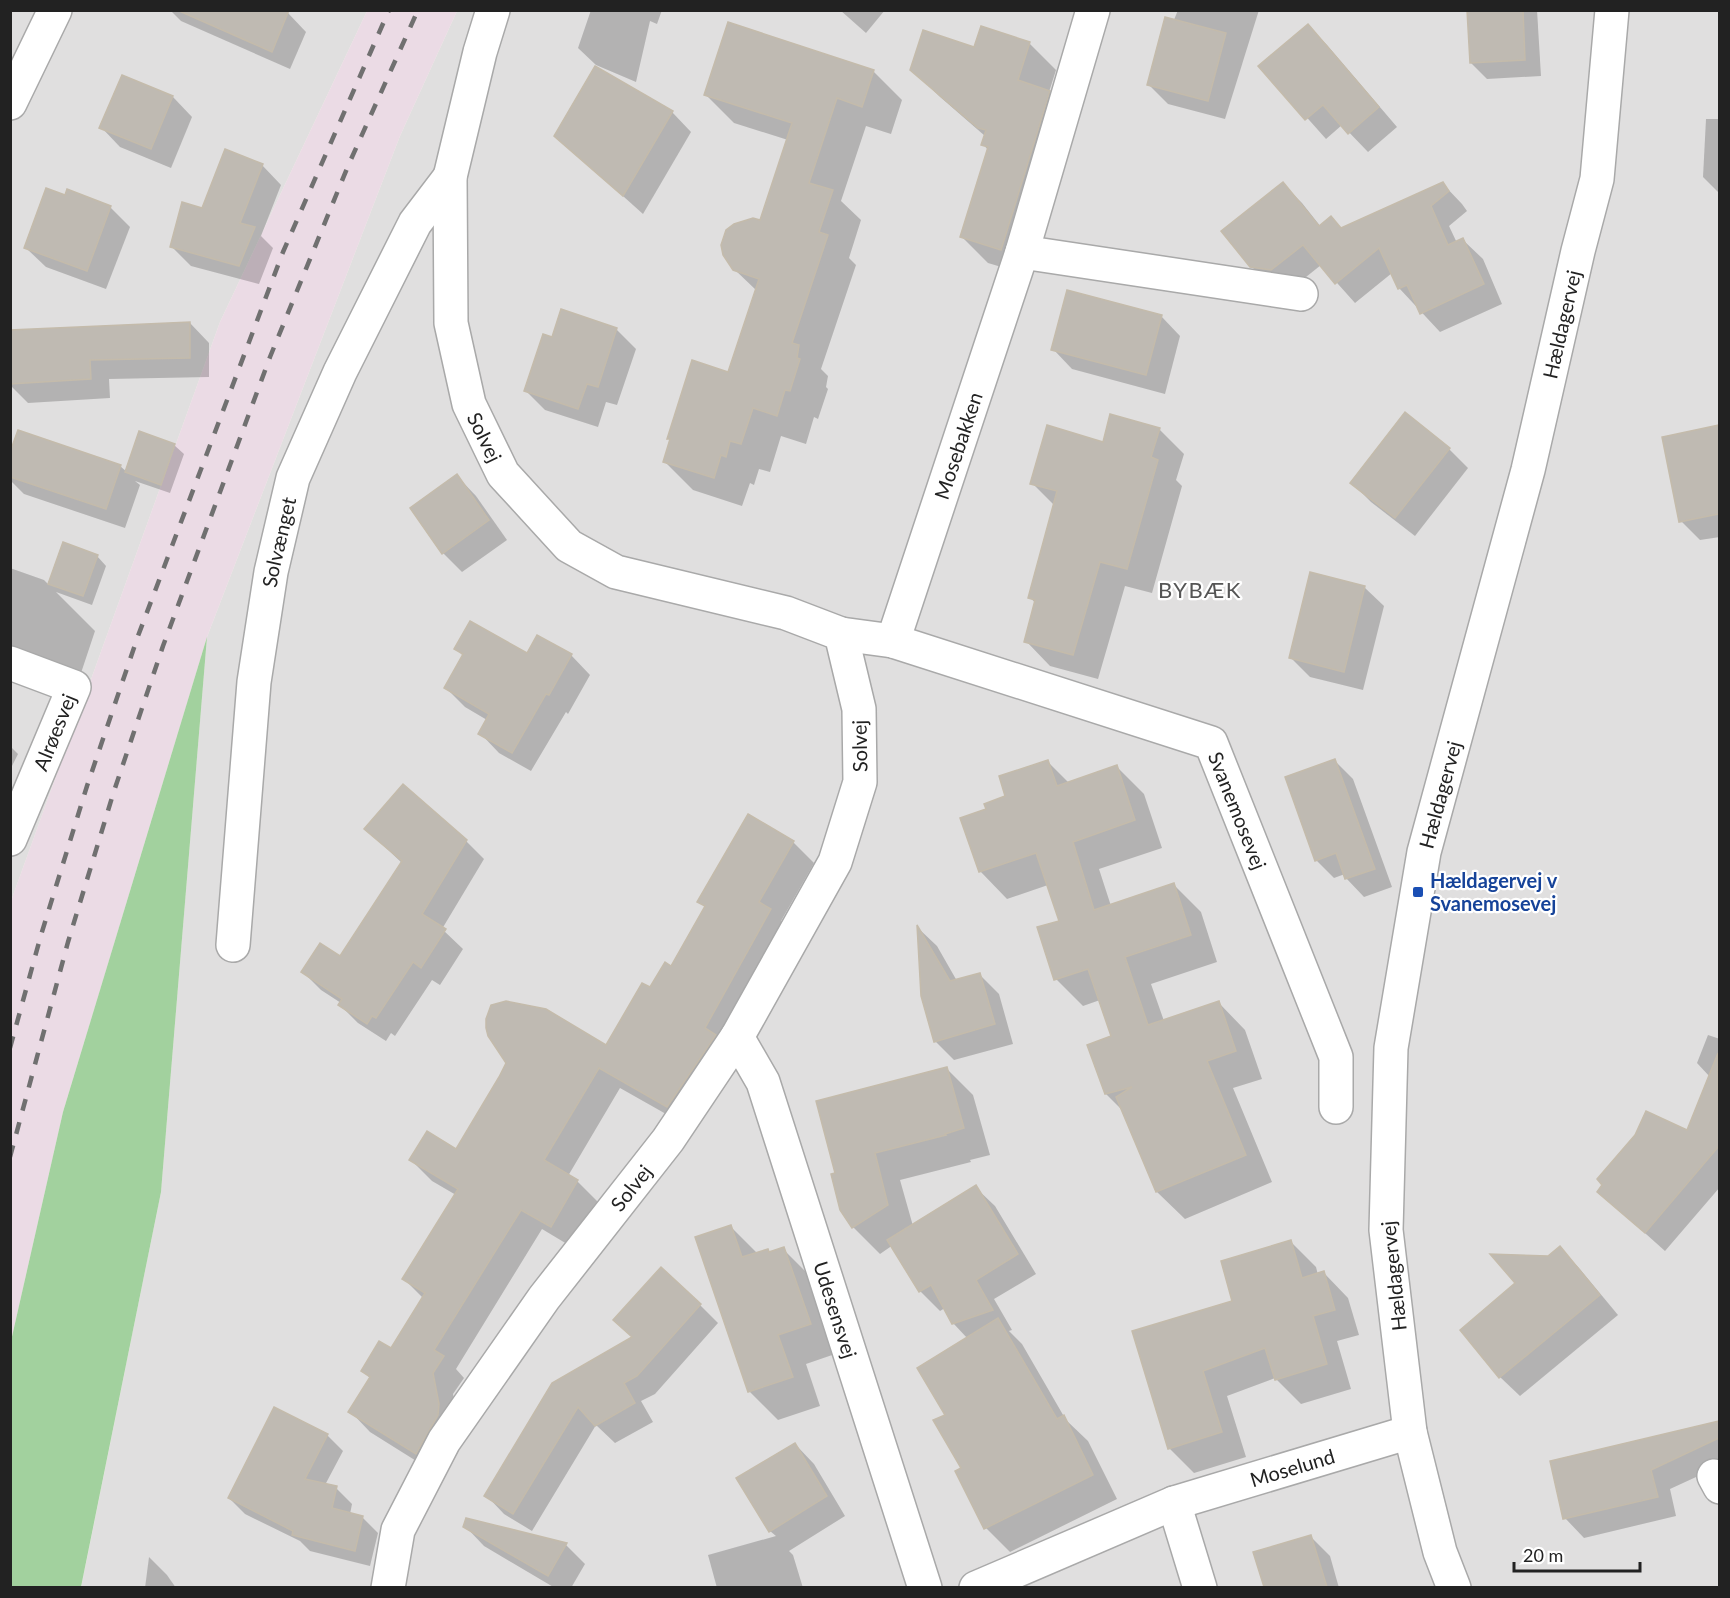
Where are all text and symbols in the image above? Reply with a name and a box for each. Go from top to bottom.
street label: Hældagervej [1537,268,1585,381]
street label: Mosebakken [929,389,987,502]
street label: Solvej [463,408,507,466]
street label: Solvænget [257,494,300,589]
district label: BYBÆK [1158,576,1242,603]
street label: Alrøesvej [28,690,80,774]
street label: Solvej [847,720,871,772]
street label: Hældagervej [1414,738,1466,851]
street label: Svanemosevej [1204,748,1272,873]
place label: Hældagervej v Svanemosevej [1430,868,1558,915]
marker: Hældagervej v Svanemosevej [1411,885,1425,899]
street label: Solvej [605,1160,656,1215]
street label: Hældagervej [1375,1220,1411,1332]
street label: Udesensvej [809,1258,863,1361]
street label: Moselund [1247,1443,1337,1491]
scale bar [1514,1535,1640,1573]
text: 20 m [1523,1544,1563,1566]

